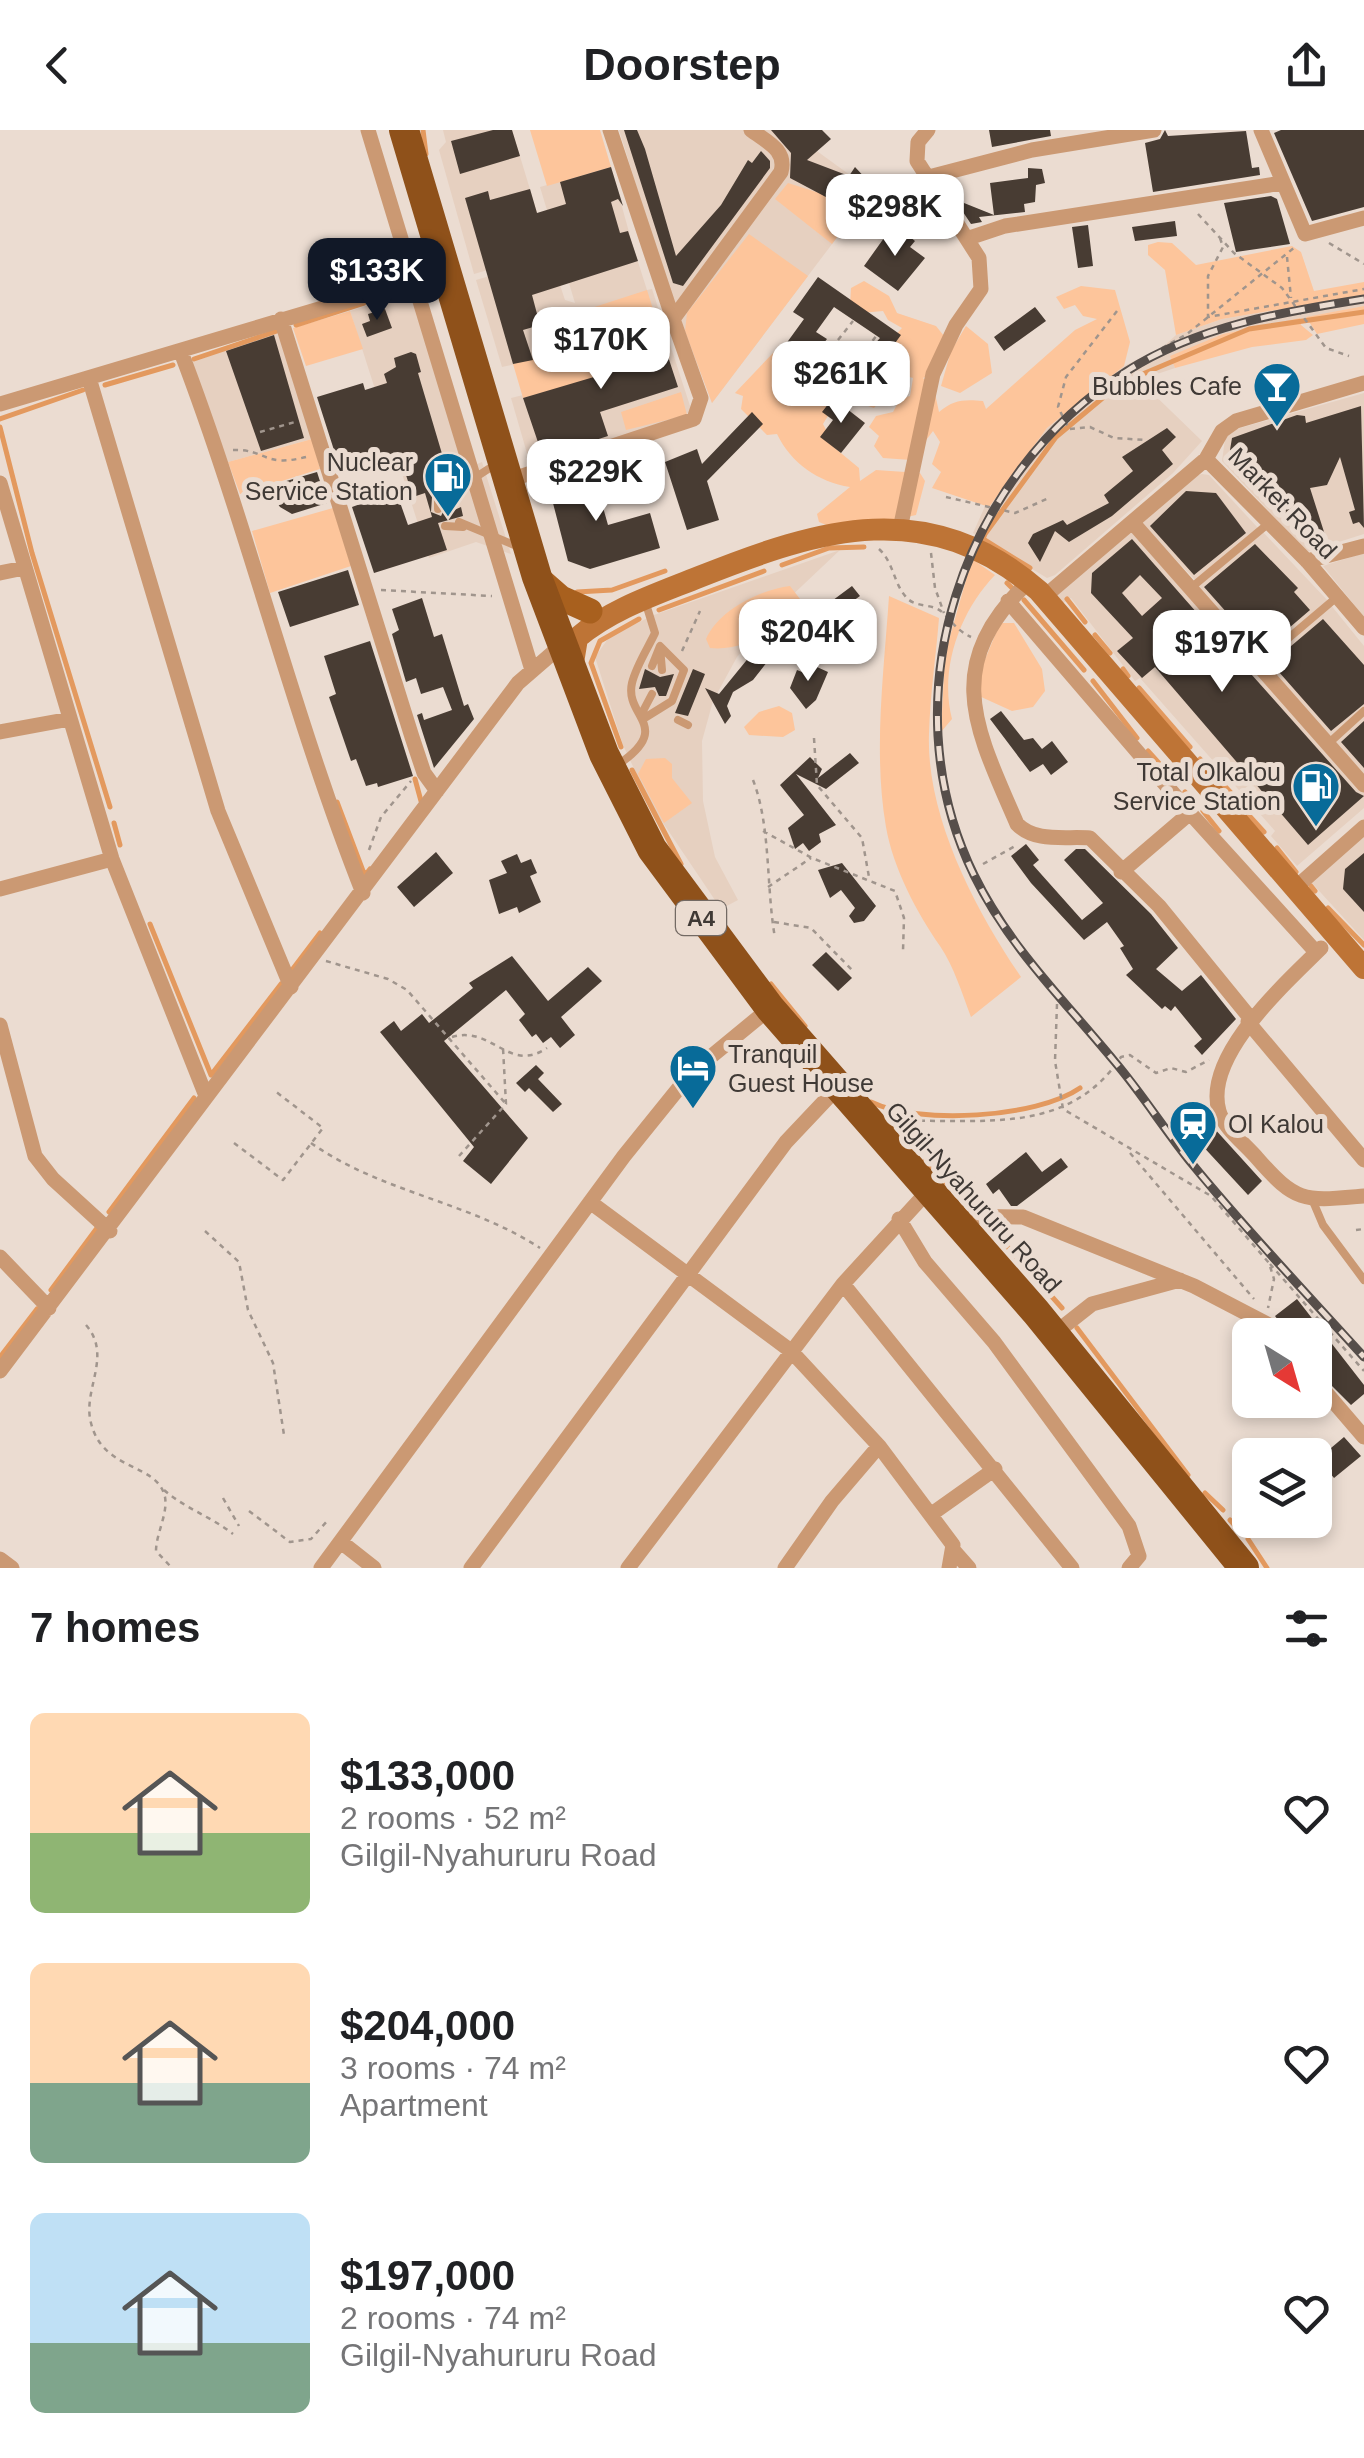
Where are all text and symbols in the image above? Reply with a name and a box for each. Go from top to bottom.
icon: back [30,38,85,93]
icon: share [1279,38,1334,93]
text: Doorstep [583,39,781,90]
pin: $298K [825,174,965,259]
text: $298K [848,188,942,224]
pin: $133K [307,238,447,323]
text: $133K [330,252,424,288]
pin: $170K [531,307,671,392]
text: $170K [554,321,648,357]
pin: $261K [771,341,911,426]
text: $261K [794,355,888,391]
bar icon: Bubbles Cafe [1251,360,1303,428]
place label: Bubbles Cafe [1092,372,1242,400]
pin: $229K [526,439,666,524]
street label: Market Road [1223,442,1343,564]
place label: Nuclear Service Station [245,448,413,505]
fuel station icon: Nuclear Service Station [422,450,474,518]
text: $229K [549,453,643,489]
pin: $204K [738,599,878,684]
pin: $197K [1152,610,1292,695]
text: $204K [761,613,855,649]
text: $197K [1175,624,1269,660]
place label: Total Olkalou Service Station [1113,758,1281,815]
fuel station icon: Total Olkalou Service Station [1290,760,1342,828]
road number: A4 [676,901,726,935]
place label: Tranquil Guest House [728,1040,874,1097]
hotel icon: Tranquil Guest House [667,1042,719,1110]
street label: Gilgil-Nyahururu Road [881,1096,1067,1298]
station icon: Ol Kalou [1167,1098,1219,1166]
place label: Ol Kalou [1228,1110,1324,1138]
north arrow [1232,1318,1332,1418]
map controls [1232,1318,1332,1538]
button: layers [1232,1438,1332,1538]
icon: filters [1279,1601,1334,1656]
text: 7 homes [30,1604,200,1651]
text: $133,000 [340,1752,515,1799]
icon: home [110,1753,230,1873]
icon: heart [1279,1786,1334,1841]
text: 2 rooms · 52 m² [340,1800,566,1836]
text: Gilgil-Nyahururu Road [340,1837,657,1873]
text: $204,000 [340,2002,515,2049]
icon: home [110,2003,230,2123]
icon: heart [1279,2036,1334,2091]
text: 3 rooms · 74 m² [340,2050,566,2086]
text: Apartment [340,2087,488,2123]
text: $197,000 [340,2252,515,2299]
icon: home [110,2253,230,2373]
icon: heart [1279,2286,1334,2341]
text: 2 rooms · 74 m² [340,2300,566,2336]
text: Gilgil-Nyahururu Road [340,2337,657,2373]

